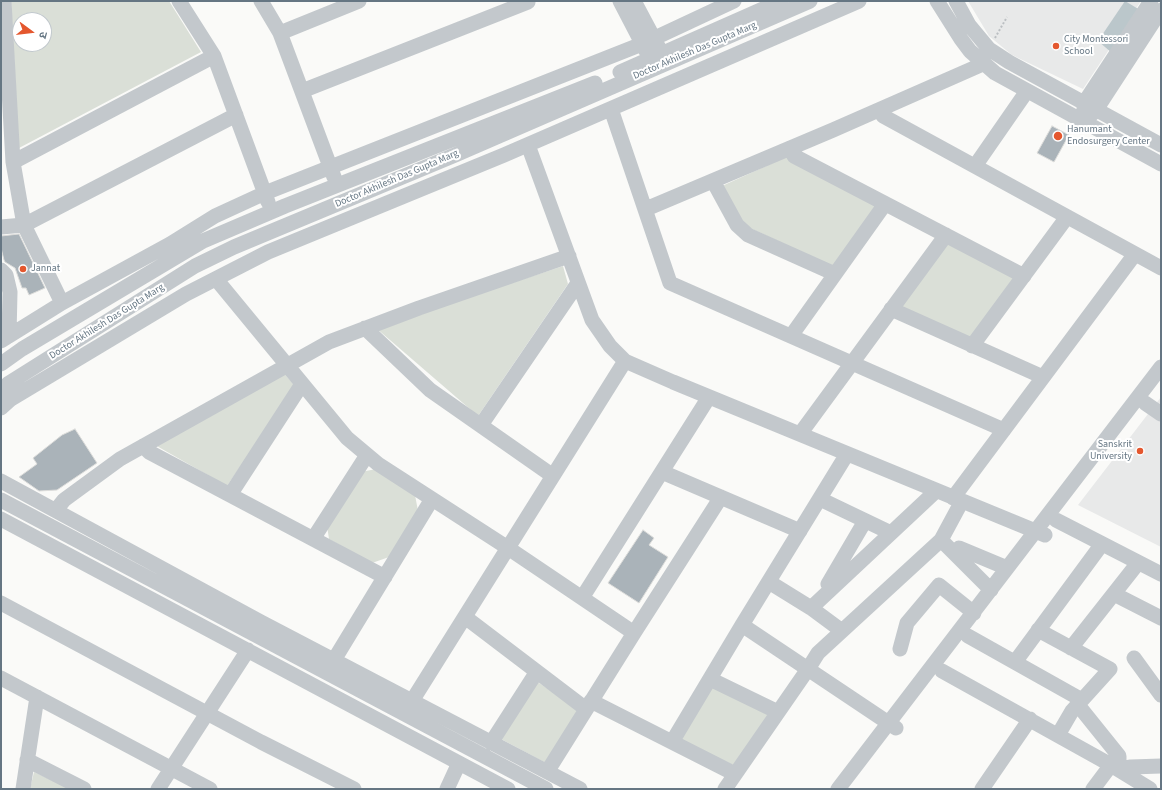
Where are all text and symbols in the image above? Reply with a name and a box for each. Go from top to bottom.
north arrow [12,12,52,52]
street label: Doctor Akhilesh Das Gupta Marg [631,20,759,82]
text: उ [35,30,51,40]
place label: City Montessori School [1064,34,1128,58]
marker: City Montessori School [1051,41,1061,51]
place label: Hanumant Endosurgery Center [1067,124,1150,148]
marker: Hanumant Endosurgery Center [1052,130,1064,142]
street label: Doctor Akhilesh Das Gupta Marg [333,148,461,210]
place label: Jannat [31,263,60,275]
marker: Jannat [18,264,28,274]
street label: Doctor Akhilesh Das Gupta Marg [47,282,167,362]
place label: Sanskrit University [1090,439,1132,462]
marker: Sanskrit University [1135,446,1145,456]

